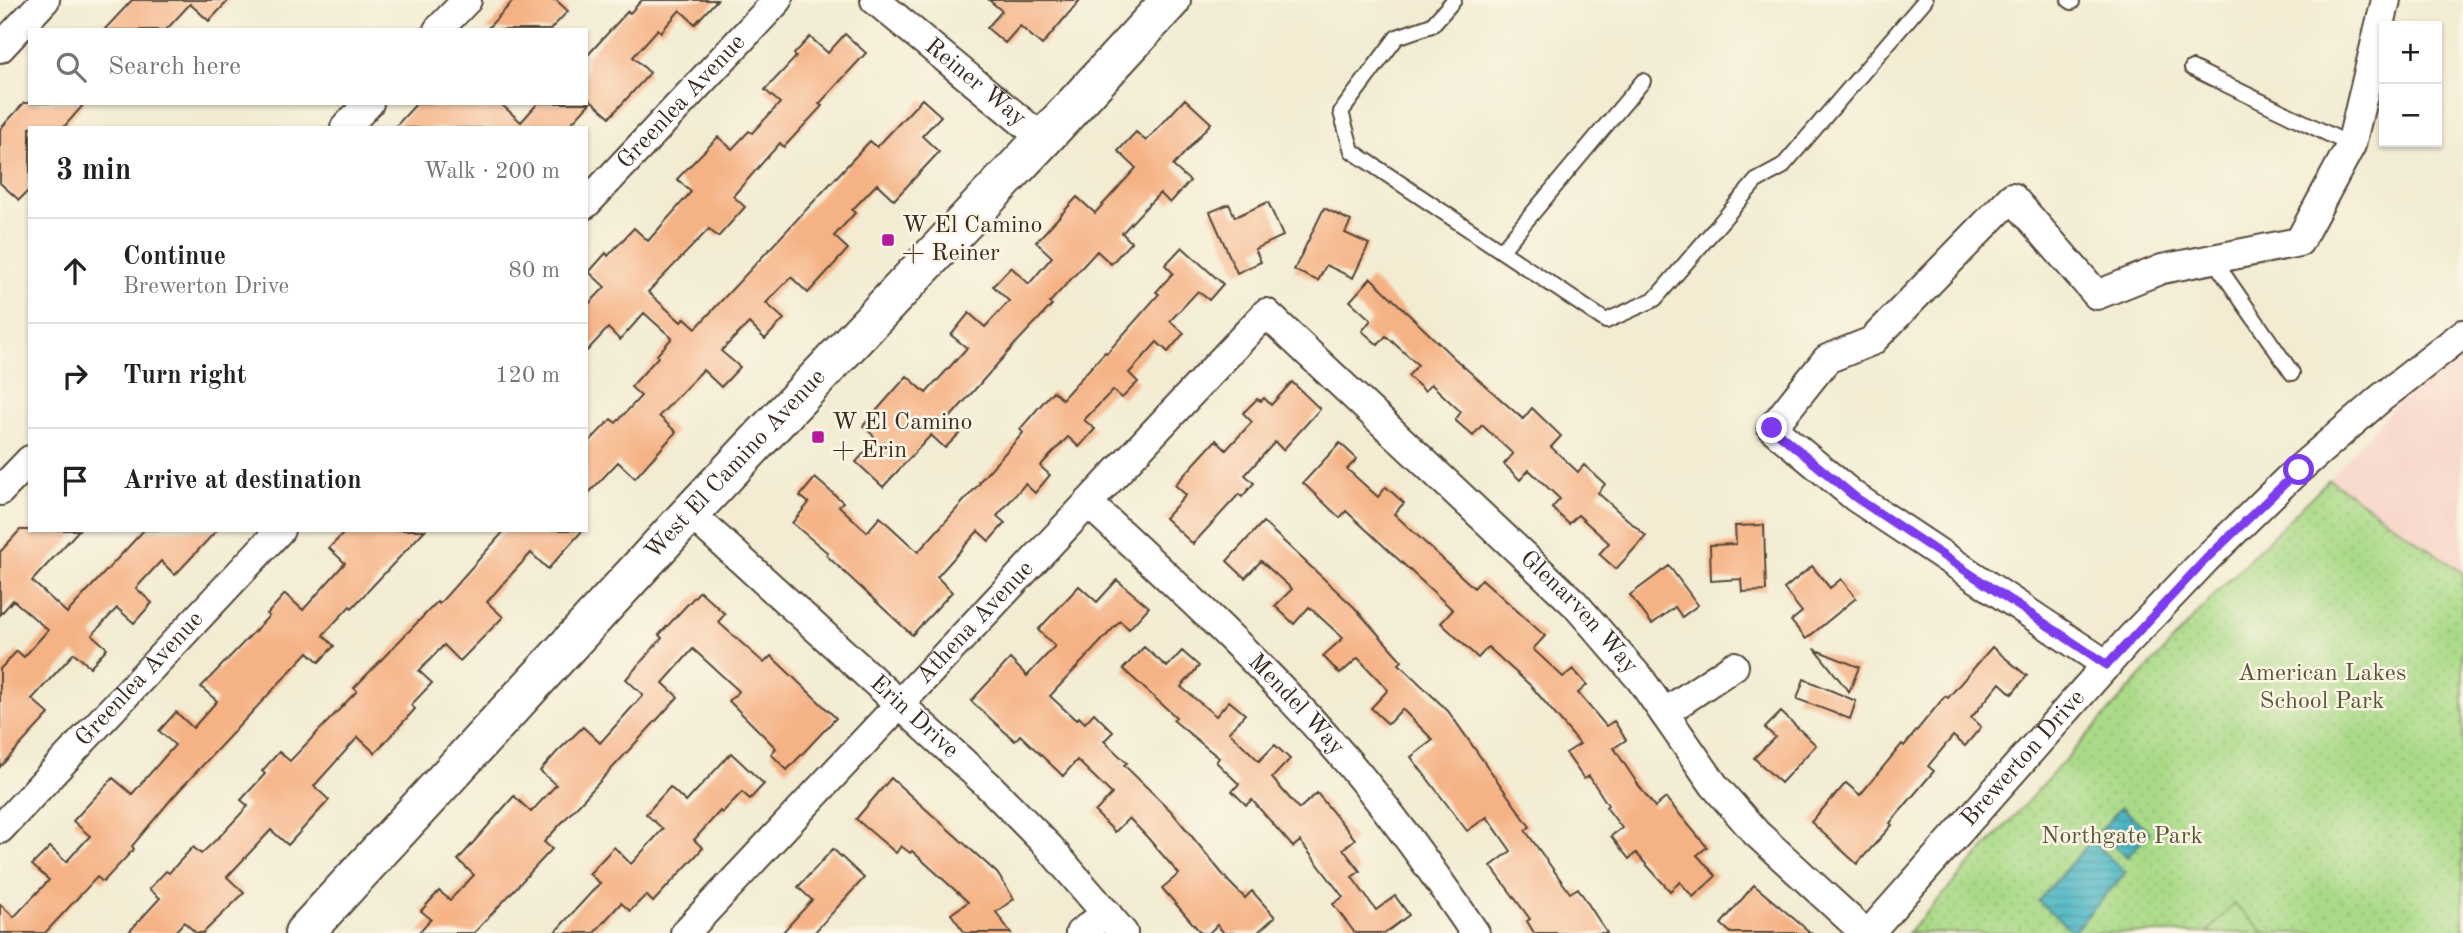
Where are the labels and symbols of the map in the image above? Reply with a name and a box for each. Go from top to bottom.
street label: Greenlea Avenue [613,30,751,174]
street label: Reiner Way [920,34,1030,132]
place label: W El Camino + Reiner [902,214,1042,266]
marker: W El Camino + Reiner [880,232,896,248]
street label: West El Camino Avenue [641,365,831,565]
place label: W El Camino + Erin [832,411,972,463]
route end [1756,412,1787,443]
marker: W El Camino + Erin [810,429,826,445]
route start [2283,454,2314,485]
street label: Glenarven Way [1515,547,1642,679]
street label: Athena Avenue [913,557,1039,689]
street label: Greenlea Avenue [72,607,209,751]
street label: Mendel Way [1243,650,1349,760]
park label: American Lakes School Park [2238,662,2406,714]
street label: Erin Drive [865,671,963,763]
street label: Brewerton Drive [1957,686,2090,832]
park label: Northgate Park [2041,825,2203,849]

